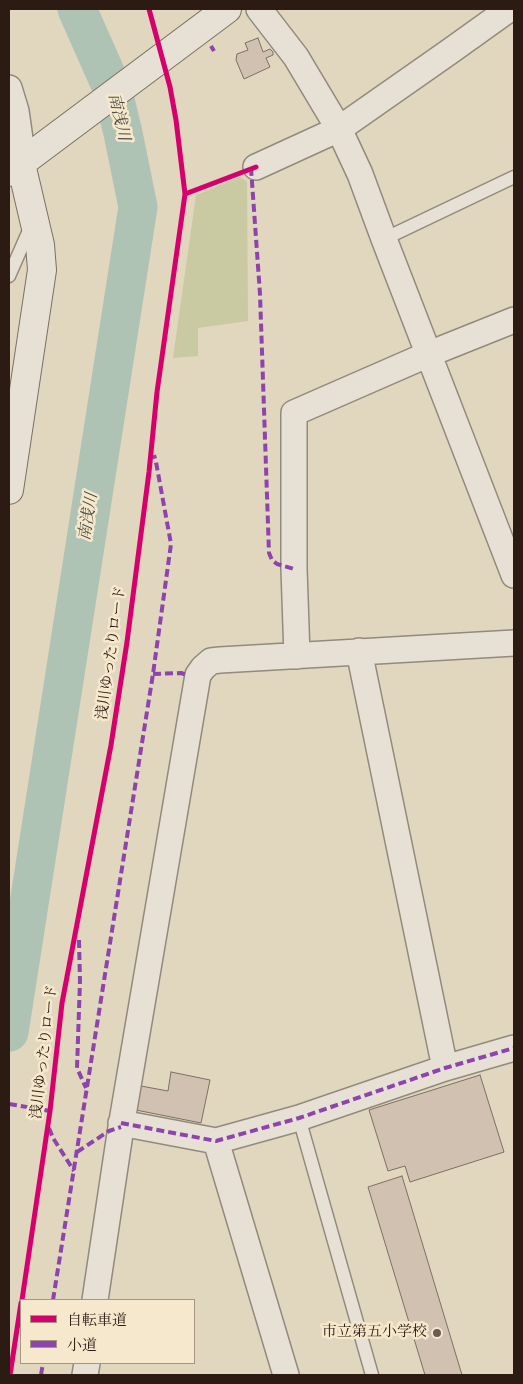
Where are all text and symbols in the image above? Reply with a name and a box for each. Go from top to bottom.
water label: 南浅川 [103,91,133,143]
water label: 南浅川 [76,492,102,542]
street label: 浅川ゆったりロード [94,585,130,721]
street label: 浅川ゆったりロード [28,984,62,1120]
legend [20,1299,195,1364]
text: 自転車道 [67,1310,127,1330]
place label: 市立第五小学校 [322,1324,427,1342]
marker: 市立第五小学校 [431,1327,443,1339]
text: 小道 [67,1335,97,1355]

